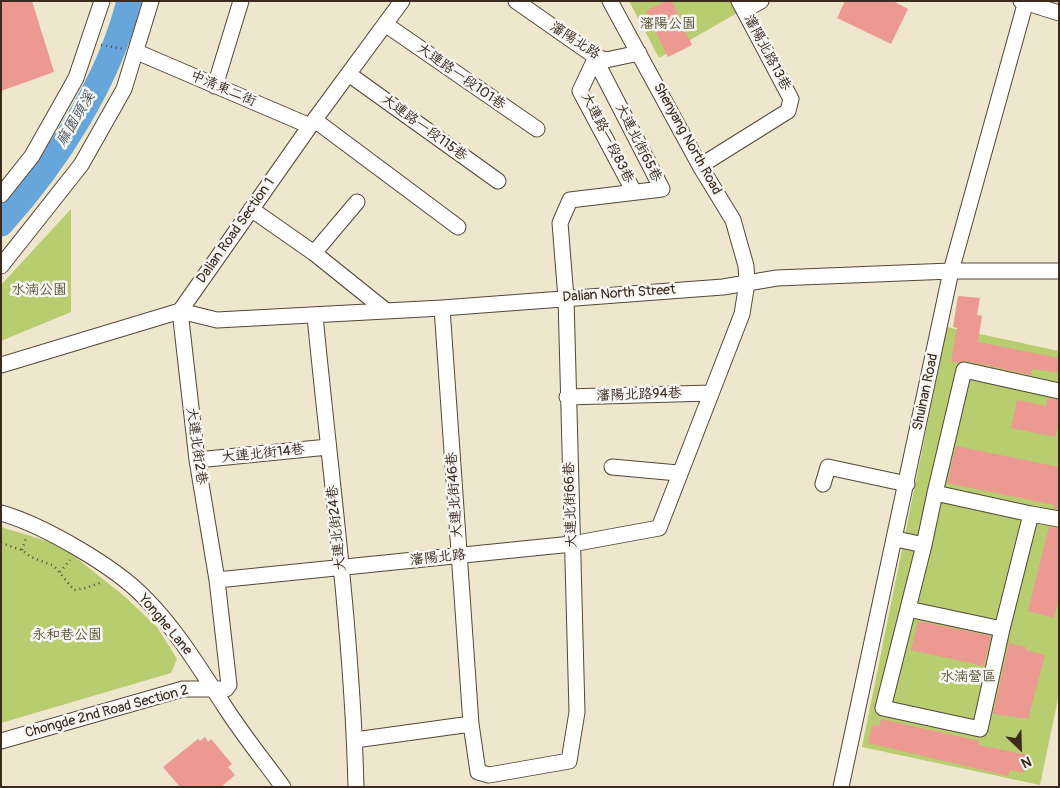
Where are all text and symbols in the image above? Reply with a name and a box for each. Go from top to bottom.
street label: 瀋陽北路13巷 [740,12,794,94]
park label: 瀋陽公園 [640,16,696,32]
street label: 瀋陽北路 [547,19,603,63]
street label: 大連路一段101巷 [413,40,509,114]
street label: 中清東二街 [188,68,258,110]
street label: Shenyang North Road [649,80,725,198]
water label: 麻園頭溪 [53,89,99,149]
street label: 大連路一段83巷 [577,90,637,186]
street label: 大連路一段115巷 [378,91,470,165]
street label: 大連北街65巷 [611,101,665,185]
street label: Dalian Road Section 1 [193,175,279,287]
park label: 水湳公園 [11,282,67,298]
street label: Dalian North Street [562,282,676,306]
street label: Shuinan Road [910,352,942,432]
street label: 瀋陽北路94巷 [596,385,682,405]
street label: 大連北街2巷 [182,406,210,486]
street label: 大連北街14巷 [221,441,305,467]
street label: 大連北街46巷 [444,451,466,539]
street label: 大連北街66巷 [561,462,581,548]
street label: 大連北街24巷 [324,484,350,572]
street label: 瀋陽北路 [409,547,467,569]
street label: Yonghe Lane [135,591,195,659]
park label: 永和巷公園 [32,627,102,643]
park label: 水湳營區 [940,669,996,685]
street label: Chongde 2nd Road Section 2 [23,682,191,742]
north arrow [995,723,1045,773]
text: N [1019,752,1034,772]

